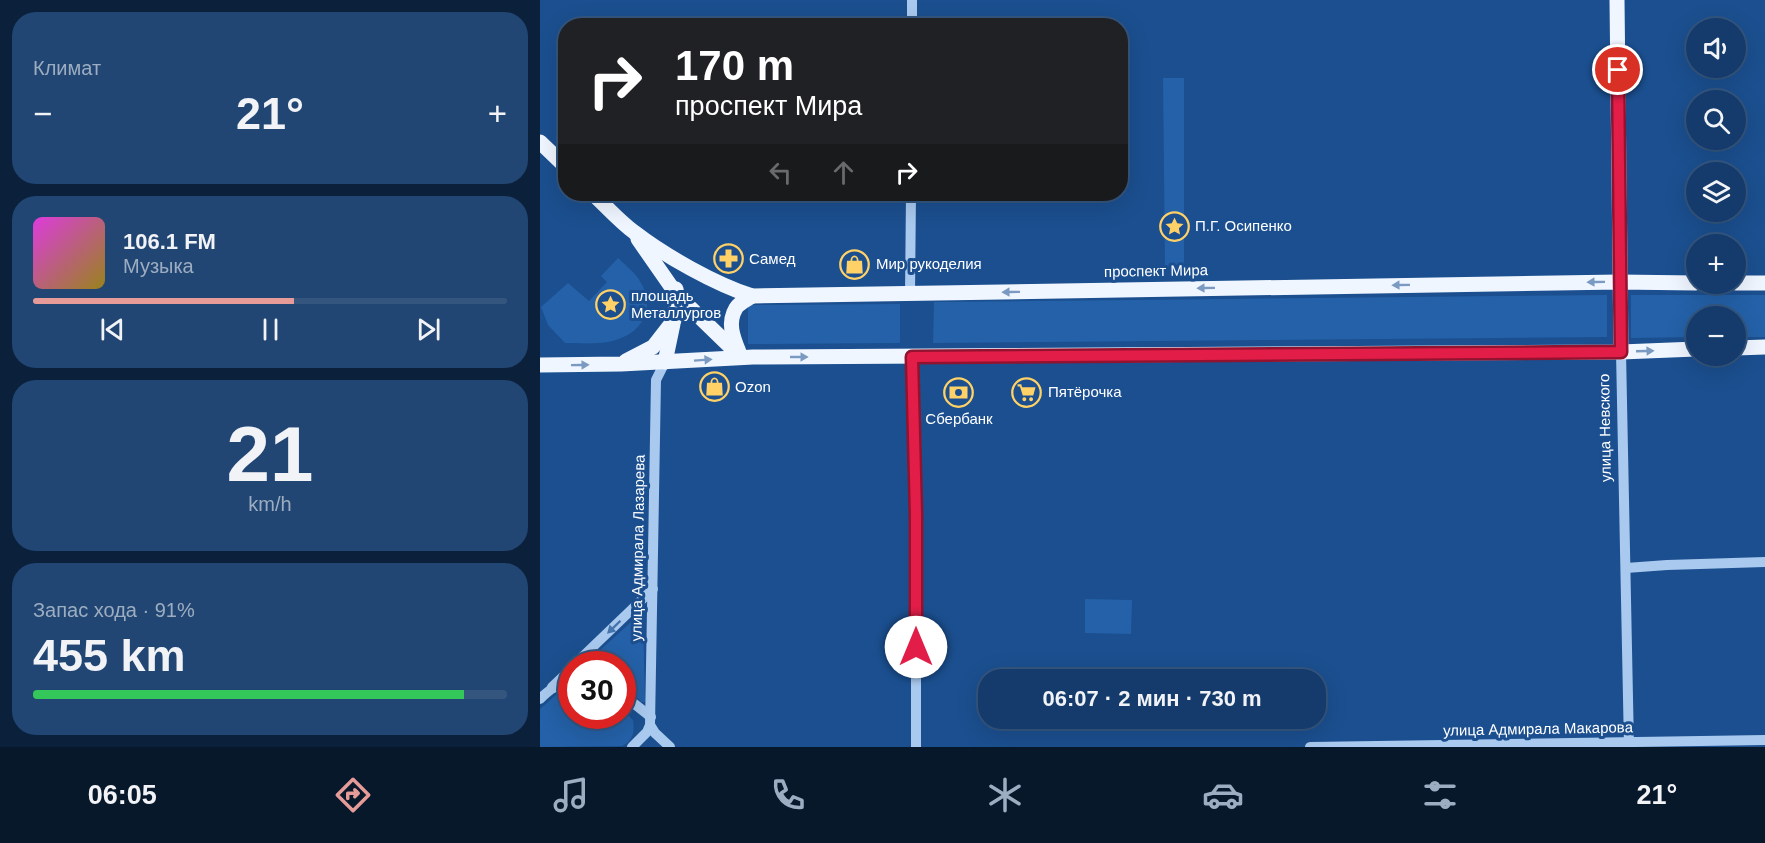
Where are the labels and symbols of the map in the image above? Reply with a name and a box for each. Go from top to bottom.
pin [1592,44,1643,95]
place icon: П.Г. Осипенко [1158,210,1190,242]
place label: П.Г. Осипенко [1195,217,1292,234]
pharmacy icon: Самед [712,243,744,275]
shop icon: Мир рукоделия [839,248,871,280]
place label: Самед [749,250,796,267]
place label: Мир рукоделия [876,255,982,272]
street label: проспект Мира [1104,261,1209,280]
one-way arrow [1587,277,1606,287]
one-way arrow [1392,281,1411,290]
one-way arrow [1197,284,1216,293]
place label: площадь Металлургов [631,287,721,321]
one-way arrow [1002,287,1021,297]
place icon: площадь Металлургов [594,289,626,321]
one-way arrow [1636,347,1655,356]
one-way arrow [790,352,809,362]
one-way arrow [694,355,713,364]
one-way arrow [571,360,590,370]
shop icon: Ozon [698,371,730,403]
street label: улица Невского [1595,374,1614,482]
bank icon: Сбербанк [943,376,975,408]
supermarket icon: Пятёрочка [1011,376,1043,408]
place label: Ozon [735,378,771,395]
place label: Пятёрочка [1048,383,1122,400]
place label: Сбербанк [925,410,993,427]
street label: улица Адмирала Лазарева [627,454,648,642]
position arrow [884,615,948,679]
one-way arrow [607,619,621,633]
speed limit sign: 30 [558,651,636,729]
street label: улица Адмирала Макарова [1443,718,1634,739]

